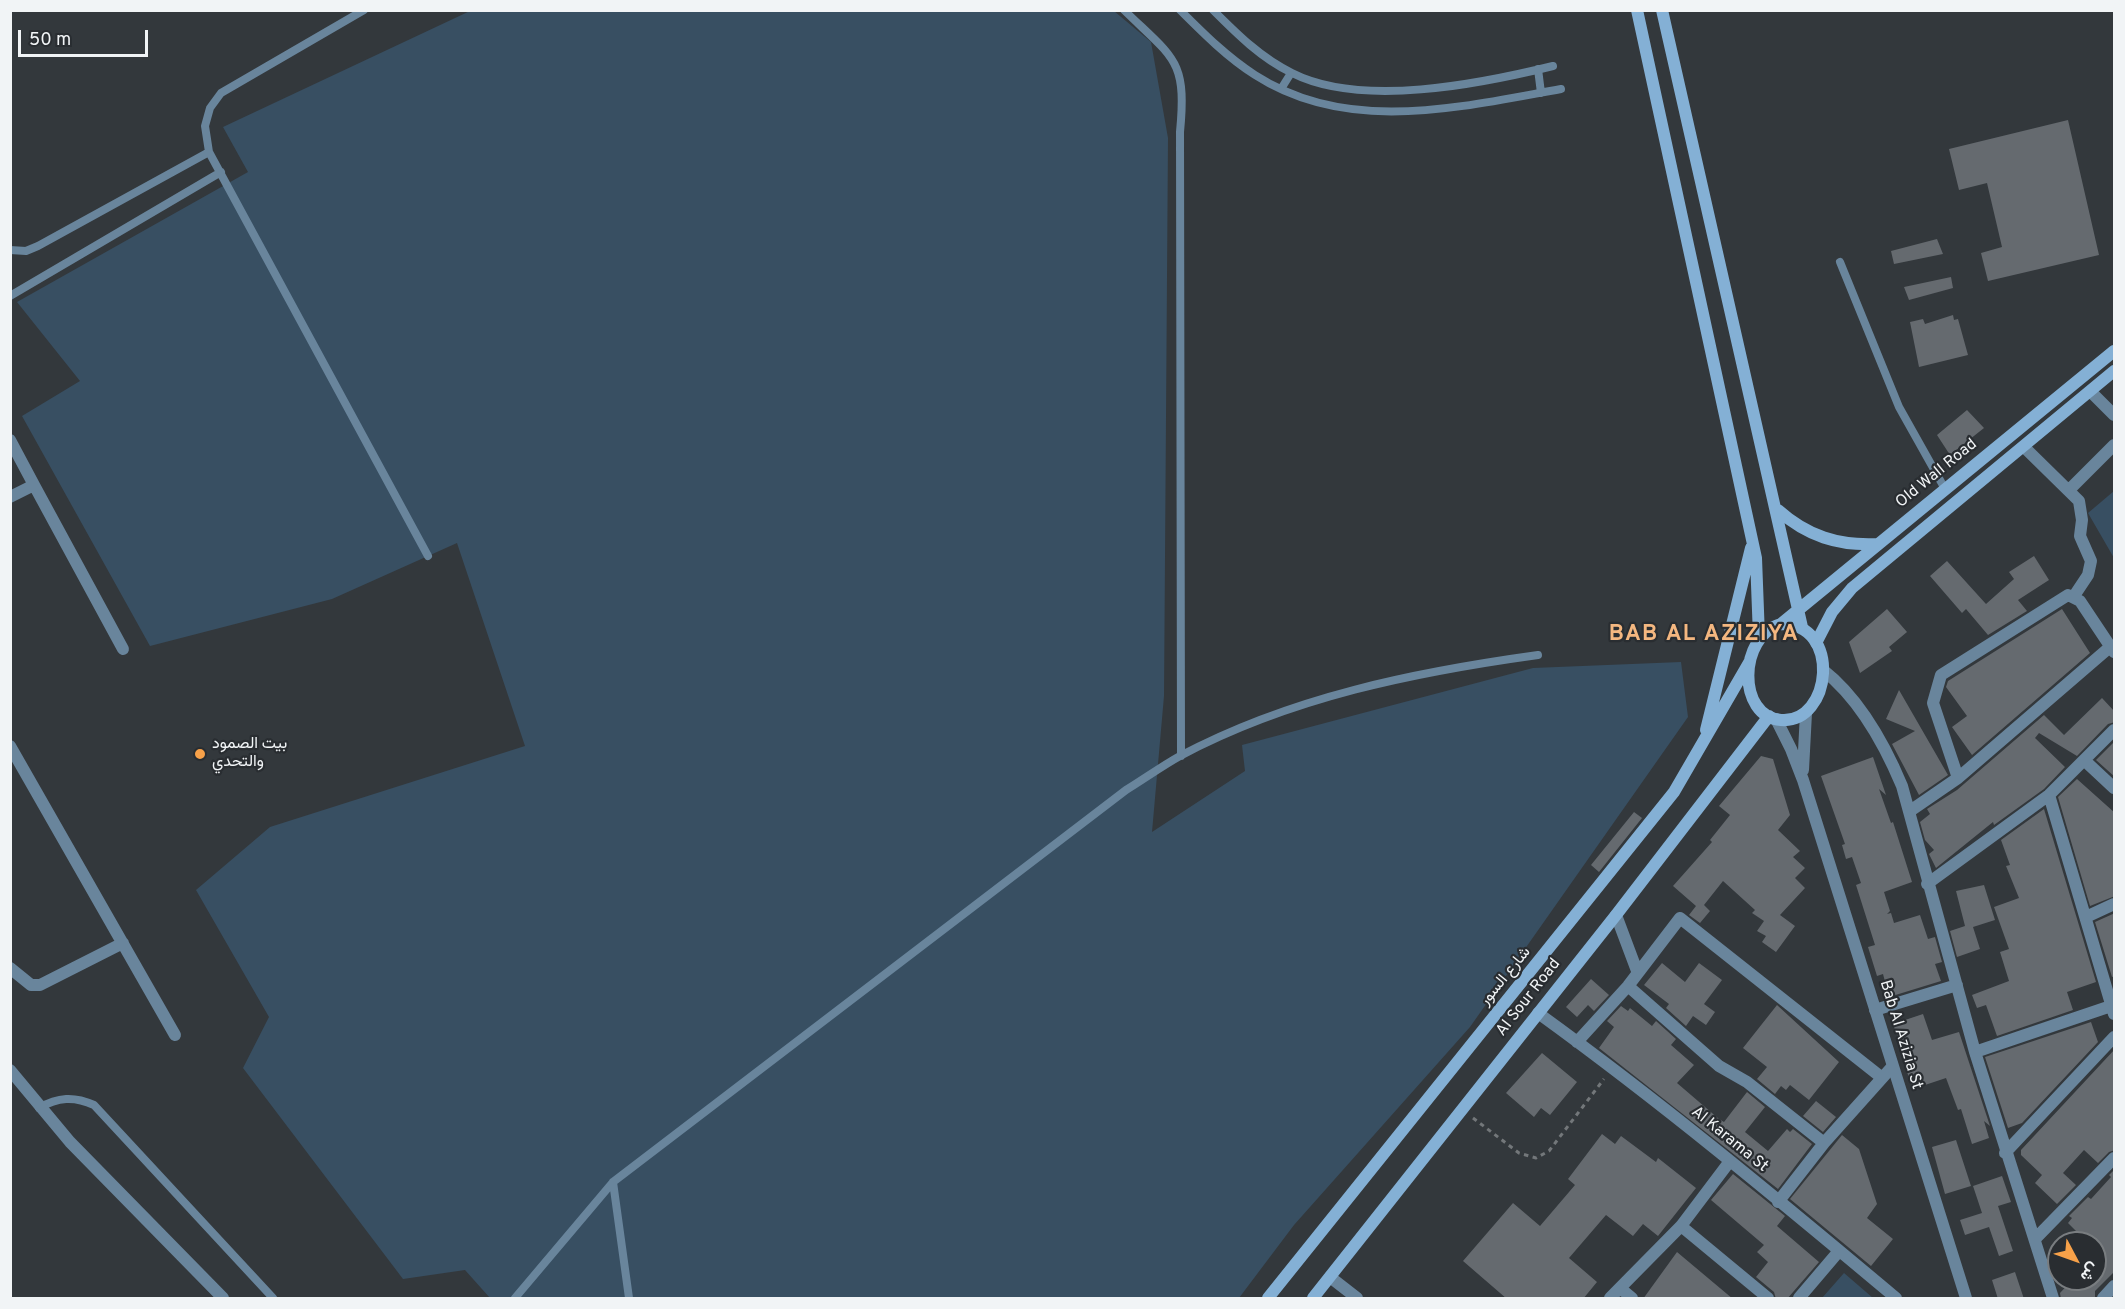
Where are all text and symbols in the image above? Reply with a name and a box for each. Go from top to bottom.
scale bar [21,18,152,56]
text: 50 m [29,29,71,52]
street label: Old Wall Road [1892,435,1982,513]
district label: BAB AL AZIZIYA [1609,623,1799,649]
place label: بيت الصمود والتحدي [212,735,287,773]
marker: بيت الصمود والتحدي [193,747,207,761]
street label: شارع السور [1476,944,1536,1010]
street label: Al Sour Road [1493,955,1565,1041]
street label: Bab Al Azizia St [1874,978,1926,1092]
street label: Al Karama St [1687,1103,1771,1177]
north arrow [2047,1231,2107,1291]
text: ش [2075,1258,2103,1285]

